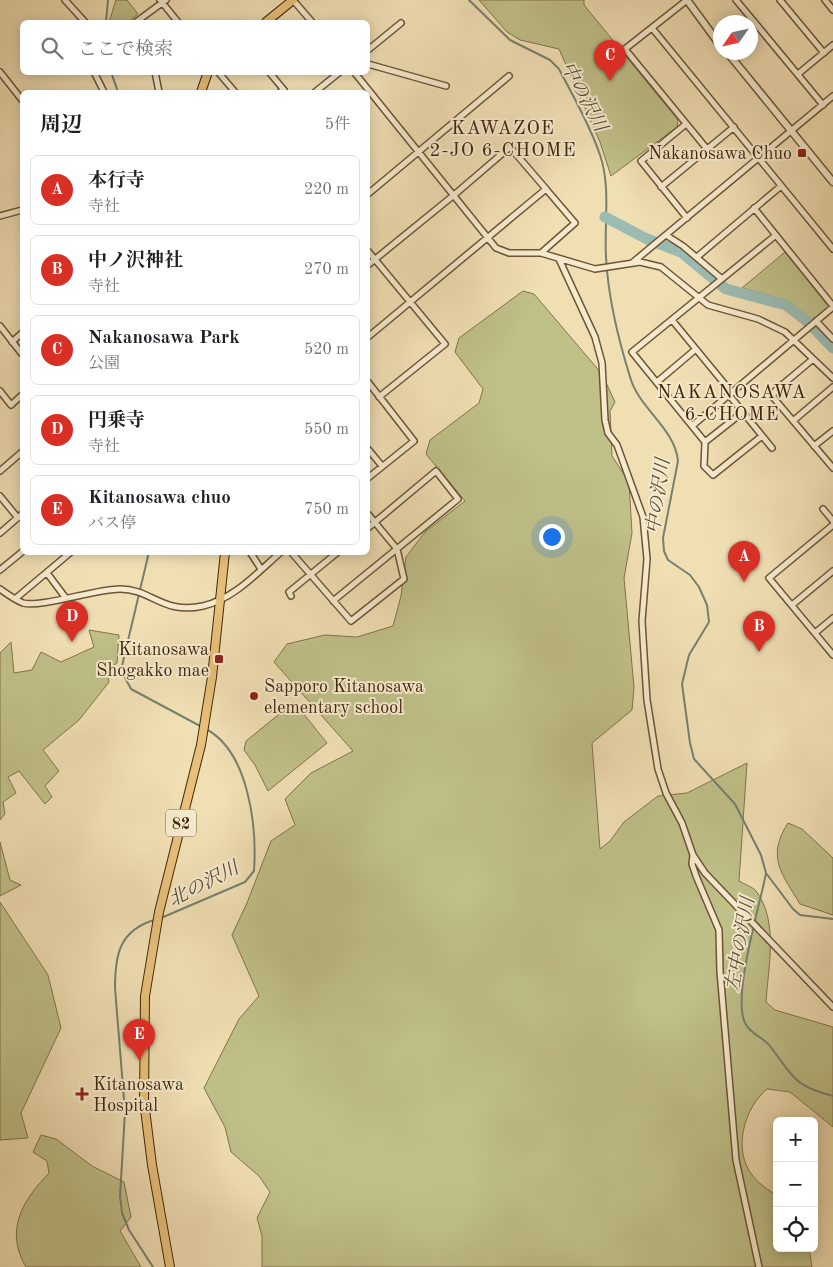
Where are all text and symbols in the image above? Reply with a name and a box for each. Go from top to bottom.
north arrow [713,15,758,60]
search box [20,20,370,75]
icon: search [38,34,66,62]
pin: C [594,40,626,81]
text: ここで検索 [78,41,173,60]
water label: 中の沢川 [557,58,612,137]
text: 周辺 [40,115,82,136]
text: 5件 [325,117,350,133]
district label: KAWAZOE 2-JO 6-CHOME [429,120,577,161]
place label: Nakanosawa Chuo [648,145,792,163]
marker: Nakanosawa Chuo [796,147,808,159]
text: 本行寺 [88,172,145,191]
text: A [51,182,63,198]
text: 220 m [304,182,349,198]
text: 寺社 [88,199,120,215]
text: 中ノ沢神社 [88,252,183,271]
text: B [51,262,63,278]
text: 270 m [304,262,349,278]
text: 寺社 [88,279,120,295]
text: Nakanosawa Park [88,329,240,348]
text: C [52,342,62,358]
text: 520 m [304,342,349,358]
text: 公園 [88,356,120,372]
district label: NAKANOSAWA 6-CHOME [657,384,807,425]
text: 円乗寺 [88,412,145,431]
text: D [51,422,63,438]
text: 550 m [304,422,349,438]
text: 寺社 [88,439,120,455]
water label: 中の沢川 [643,455,674,535]
text: Kitanosawa chuo [88,489,231,508]
text: E [51,502,63,518]
text: 750 m [304,502,349,518]
text: バス停 [88,516,136,532]
your location [539,524,565,550]
pin: A [728,541,760,582]
pin: D [56,601,88,642]
pin: B [743,611,775,652]
place label: Kitanosawa Shogakko mae [96,641,209,680]
marker: Kitanosawa Shogakko mae [213,653,225,665]
place label: Sapporo Kitanosawa elementary school [264,678,424,717]
marker: Sapporo Kitanosawa elementary school [248,690,260,702]
road number: 82 [166,810,196,836]
water label: 北の沢川 [165,857,244,911]
water label: 左中の沢川 [722,894,759,993]
pin: E [123,1019,155,1060]
place label: Kitanosawa Hospital [93,1076,184,1115]
marker: Kitanosawa Hospital [75,1087,89,1101]
map controls [773,1117,818,1252]
button: + [773,1117,818,1162]
button: − [773,1162,818,1207]
button: locate [773,1207,818,1252]

